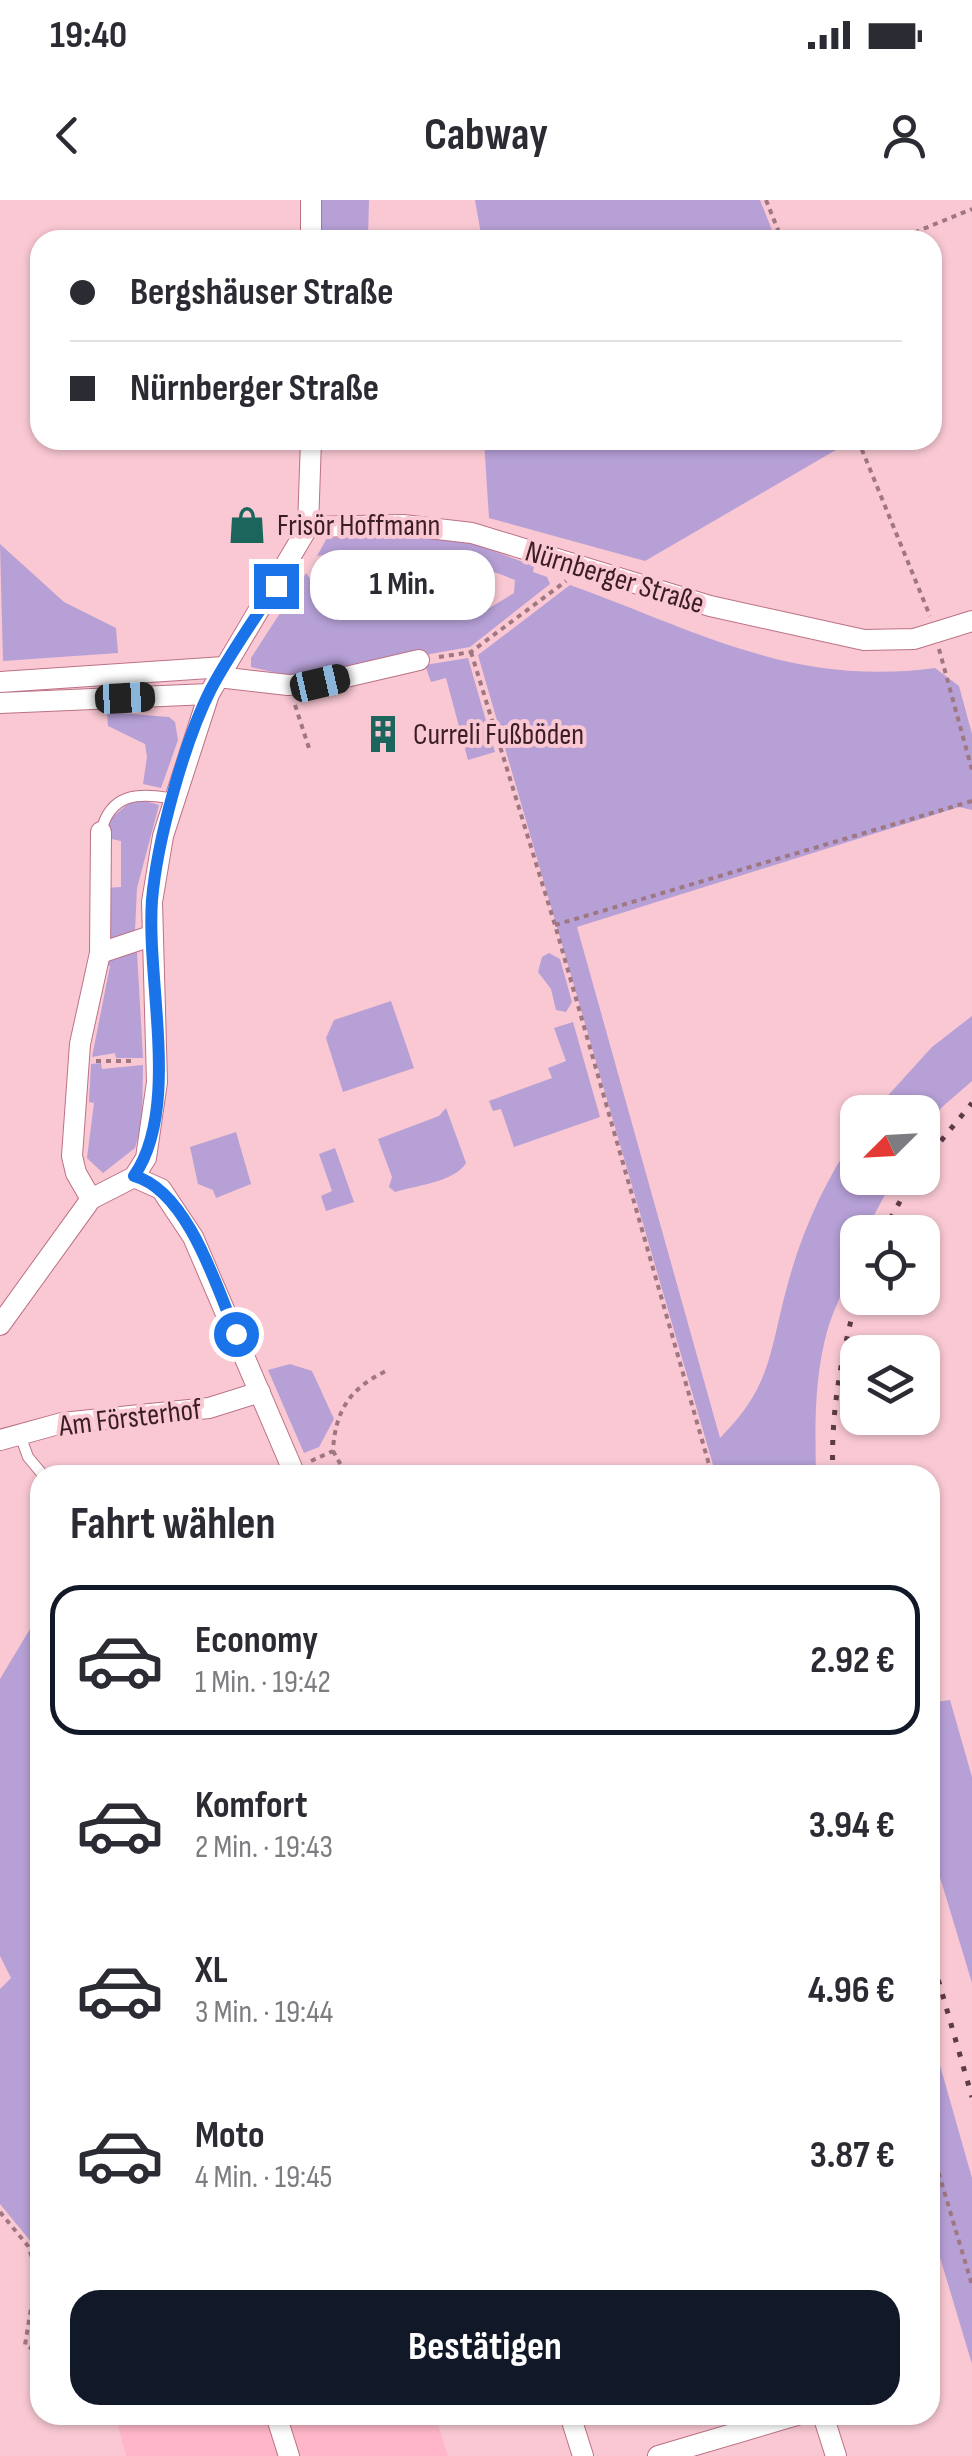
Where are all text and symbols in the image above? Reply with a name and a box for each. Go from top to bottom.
text: 19:40 [50,13,127,58]
icon: back [40,108,95,163]
text: Cabway [424,108,548,163]
icon: person [877,108,932,163]
text: Bergshäuser Straße [130,270,394,315]
text: Nürnberger Straße [130,366,379,411]
shop icon: Frisör Hoffmann [226,504,268,546]
place label: Frisör Hoffmann [277,508,440,544]
street label: Nürnberger Straße [521,534,709,622]
callout: 1 Min. [311,551,496,621]
route end [254,564,299,609]
text: 1 Min. [370,565,435,604]
car [287,662,353,704]
car [94,681,156,715]
building icon: Curreli Fußböden [362,713,404,755]
place label: Curreli Fußböden [413,717,584,753]
north arrow [840,1095,940,1195]
map controls [840,1095,940,1435]
button: locate [840,1215,940,1315]
route start [214,1312,259,1357]
button: layers [840,1335,940,1435]
street label: Am Försterhof [56,1391,204,1445]
text: Fahrt wählen [70,1497,276,1552]
icon: car [75,1615,165,1705]
text: Economy [195,1618,318,1663]
text: 2.92 € [810,1638,895,1683]
text: 1 Min. · 19:42 [195,1663,331,1702]
icon: car [75,1780,165,1870]
text: Komfort [195,1783,307,1828]
text: 3.94 € [809,1803,895,1848]
text: 2 Min. · 19:43 [195,1828,333,1867]
icon: car [75,1945,165,2035]
text: XL [195,1948,228,1993]
text: 4.96 € [808,1968,895,2013]
text: 3 Min. · 19:44 [195,1993,333,2032]
icon: car [75,2110,165,2200]
text: Moto [195,2113,265,2158]
text: 3.87 € [810,2133,895,2178]
text: 4 Min. · 19:45 [195,2158,332,2197]
button: Bestätigen [70,2290,900,2405]

